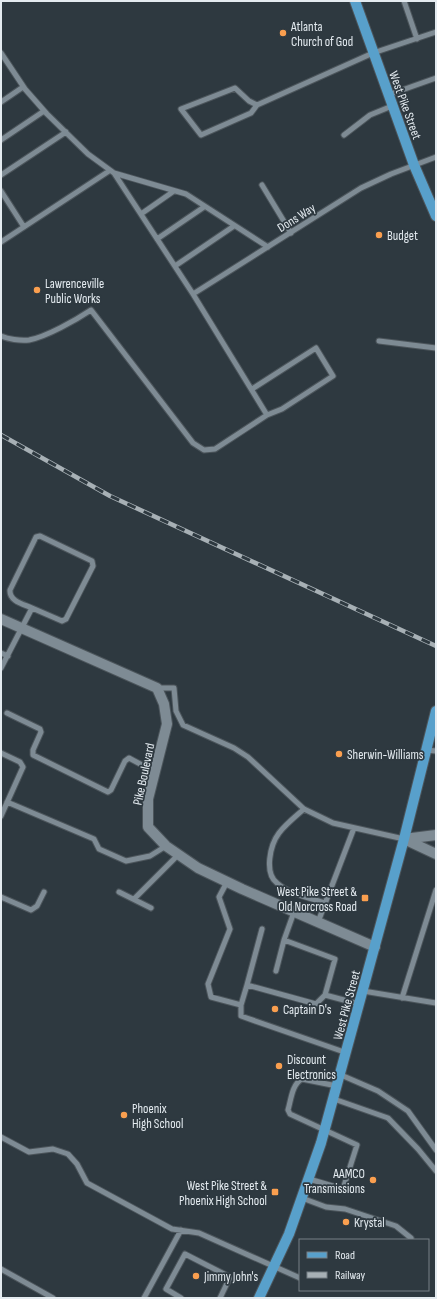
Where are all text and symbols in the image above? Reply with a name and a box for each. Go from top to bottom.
place label: Atlanta Church of God [290,19,353,50]
marker: Atlanta Church of God [278,28,288,38]
street label: West Pike Street [385,69,425,142]
street label: Dons Way [274,200,319,236]
place label: Budget [387,228,418,244]
marker: Budget [374,230,384,240]
place label: Lawrenceville Public Works [45,276,104,307]
marker: Lawrenceville Public Works [32,285,42,295]
street label: Pike Boulevard [130,742,158,807]
place label: Sherwin-Williams [347,747,424,763]
marker: Sherwin-Williams [334,749,344,759]
place label: West Pike Street & Old Norcross Road [277,884,357,915]
marker: West Pike Street & Old Norcross Road [360,893,370,903]
street label: West Pike Street [330,969,364,1042]
place label: Captain D's [283,1002,332,1018]
marker: Captain D's [270,1004,280,1014]
place label: Discount Electronics [287,1052,336,1083]
marker: Discount Electronics [274,1061,284,1071]
place label: Phoenix High School [132,1101,183,1132]
marker: Phoenix High School [119,1110,129,1120]
place label: AAMCO Transmissions [304,1166,365,1197]
marker: AAMCO Transmissions [368,1175,378,1185]
place label: West Pike Street & Phoenix High School [179,1178,267,1209]
marker: West Pike Street & Phoenix High School [270,1187,280,1197]
place label: Krystal [354,1215,385,1231]
marker: Krystal [341,1217,351,1227]
legend [299,1239,429,1291]
text: Road [335,1248,355,1263]
text: Railway [335,1268,366,1283]
place label: Jimmy John's [203,1269,259,1285]
marker: Jimmy John's [191,1271,201,1281]

